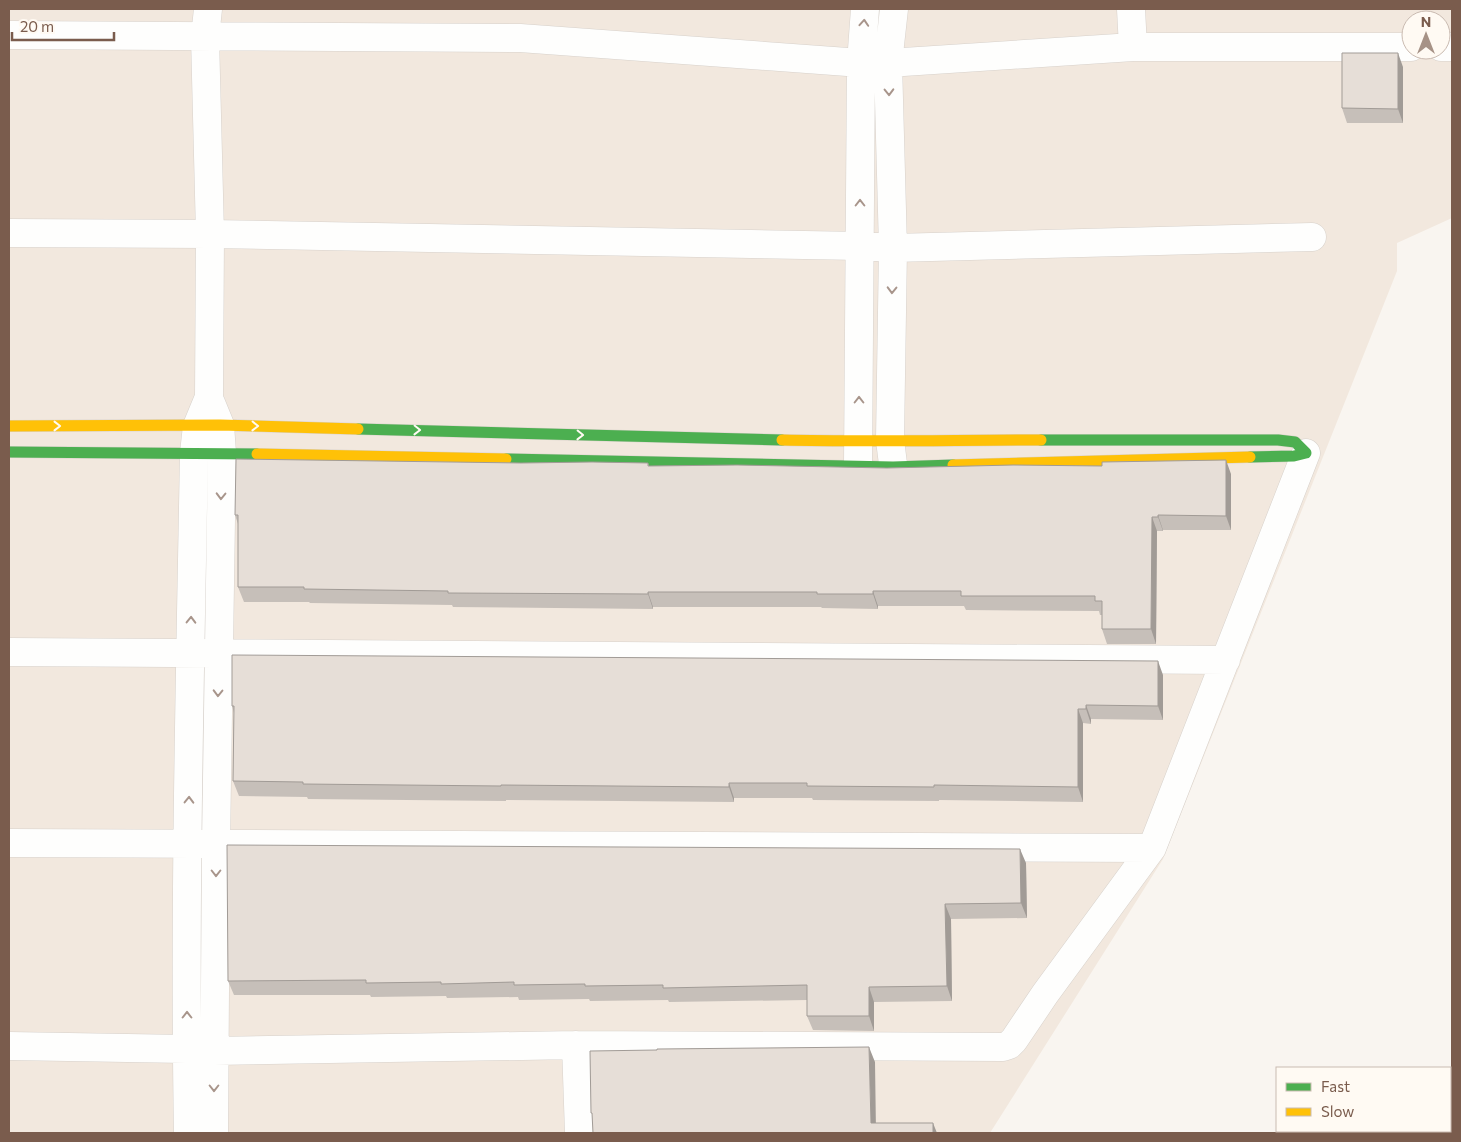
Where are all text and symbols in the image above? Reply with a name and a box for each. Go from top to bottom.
scale bar [12,10,115,42]
north arrow [1401,10,1451,60]
text: N [1421,13,1431,30]
text: 20 m [20,17,54,35]
one-way arrow [858,19,869,27]
one-way arrow [884,88,894,96]
one-way arrow [855,198,865,206]
one-way arrow [887,286,897,294]
one-way arrow [854,396,864,404]
one-way arrow [54,421,62,431]
one-way arrow [252,421,259,431]
one-way arrow [414,425,422,436]
one-way arrow [576,429,584,440]
one-way arrow [216,492,226,500]
one-way arrow [186,615,196,623]
one-way arrow [213,690,223,697]
one-way arrow [183,795,194,803]
one-way arrow [211,870,221,877]
one-way arrow [181,1010,192,1018]
legend [1276,1067,1451,1132]
text: Fast [1321,1077,1350,1095]
one-way arrow [209,1084,219,1092]
text: Slow [1321,1102,1354,1120]

